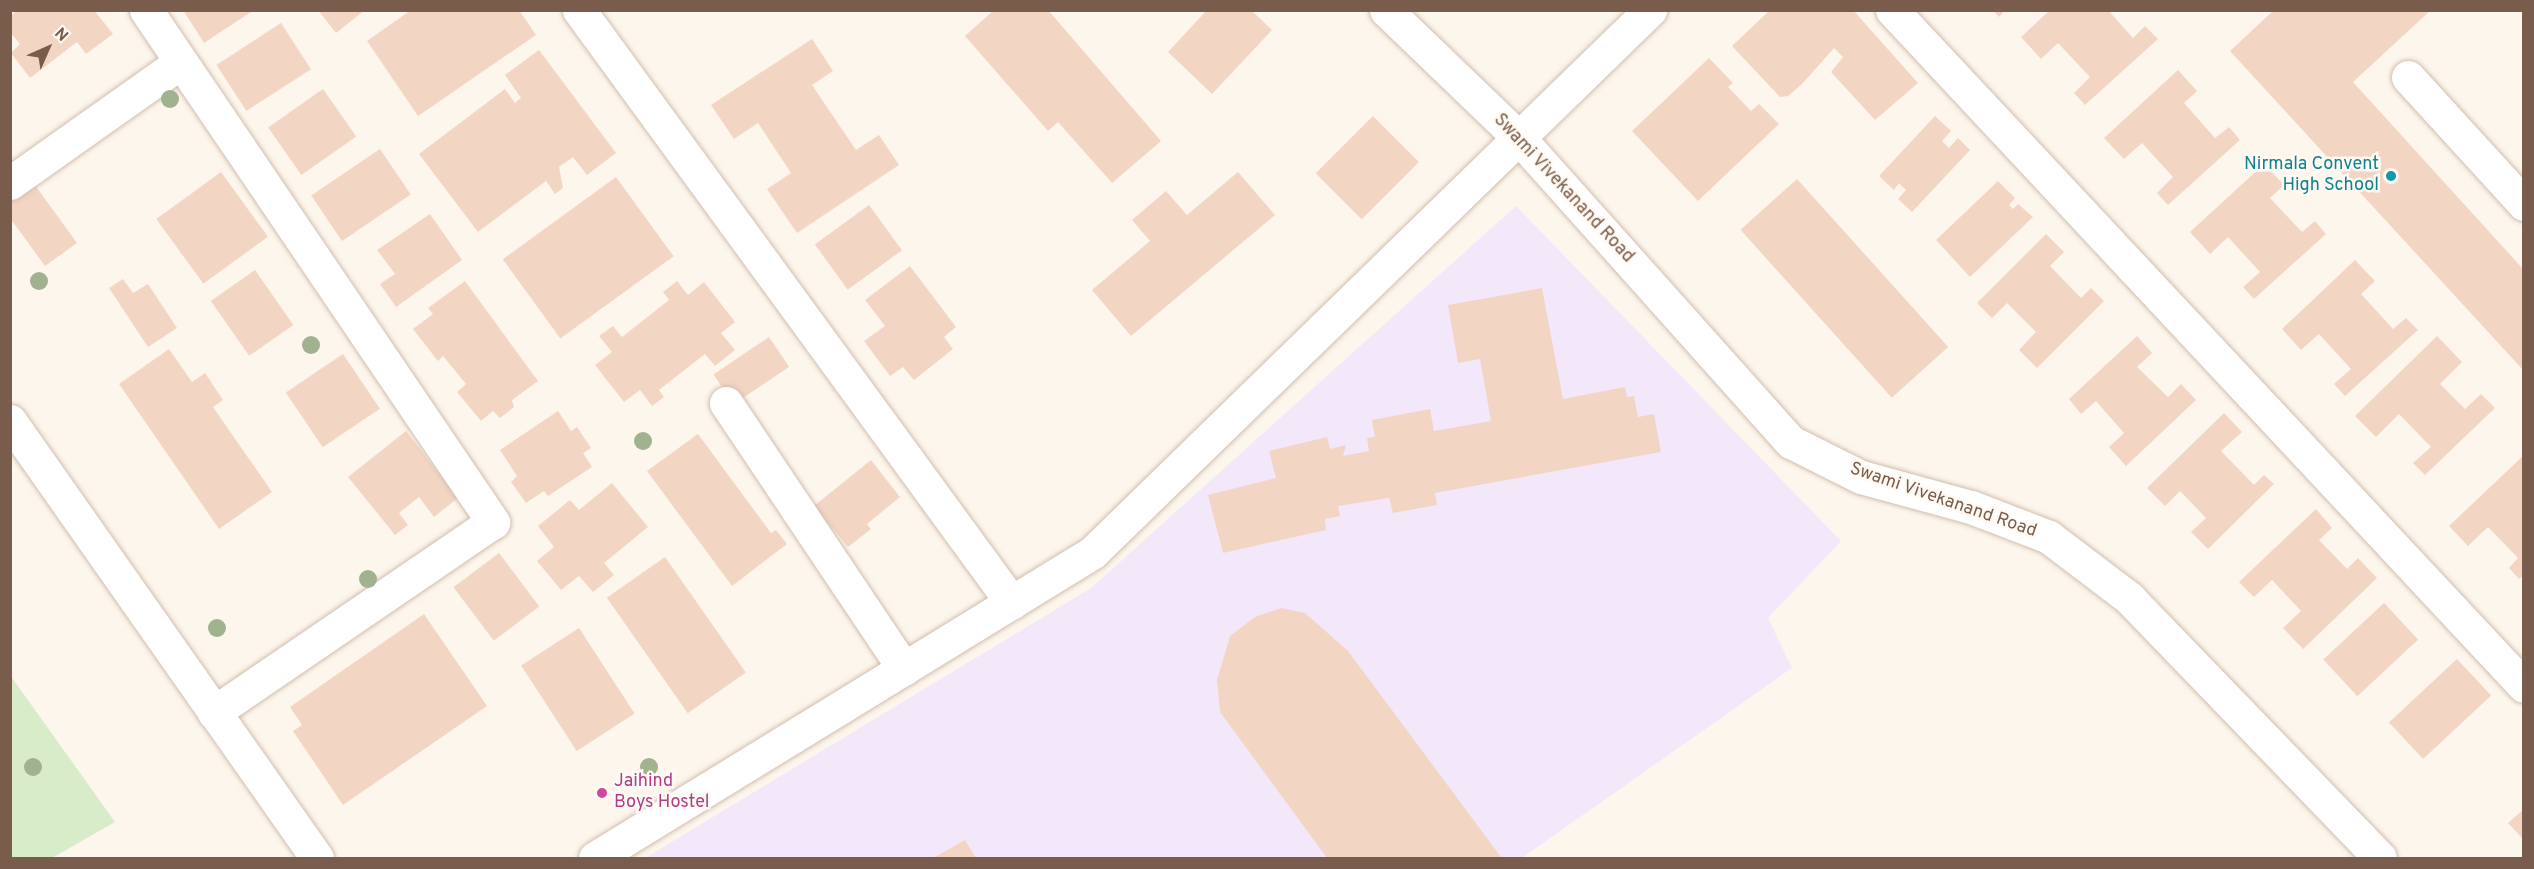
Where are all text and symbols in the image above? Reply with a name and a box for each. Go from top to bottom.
north arrow [18,18,78,78]
text: N [50,24,72,46]
street label: Swami Vivekanand Road [1488,110,1638,268]
place label: Nirmala Convent High School [2244,155,2379,198]
marker: Nirmala Convent High School [2384,169,2398,183]
street label: Swami Vivekanand Road [1846,459,2040,543]
place label: Jaihind Boys Hostel [614,772,710,814]
marker: Jaihind Boys Hostel [595,786,609,800]

